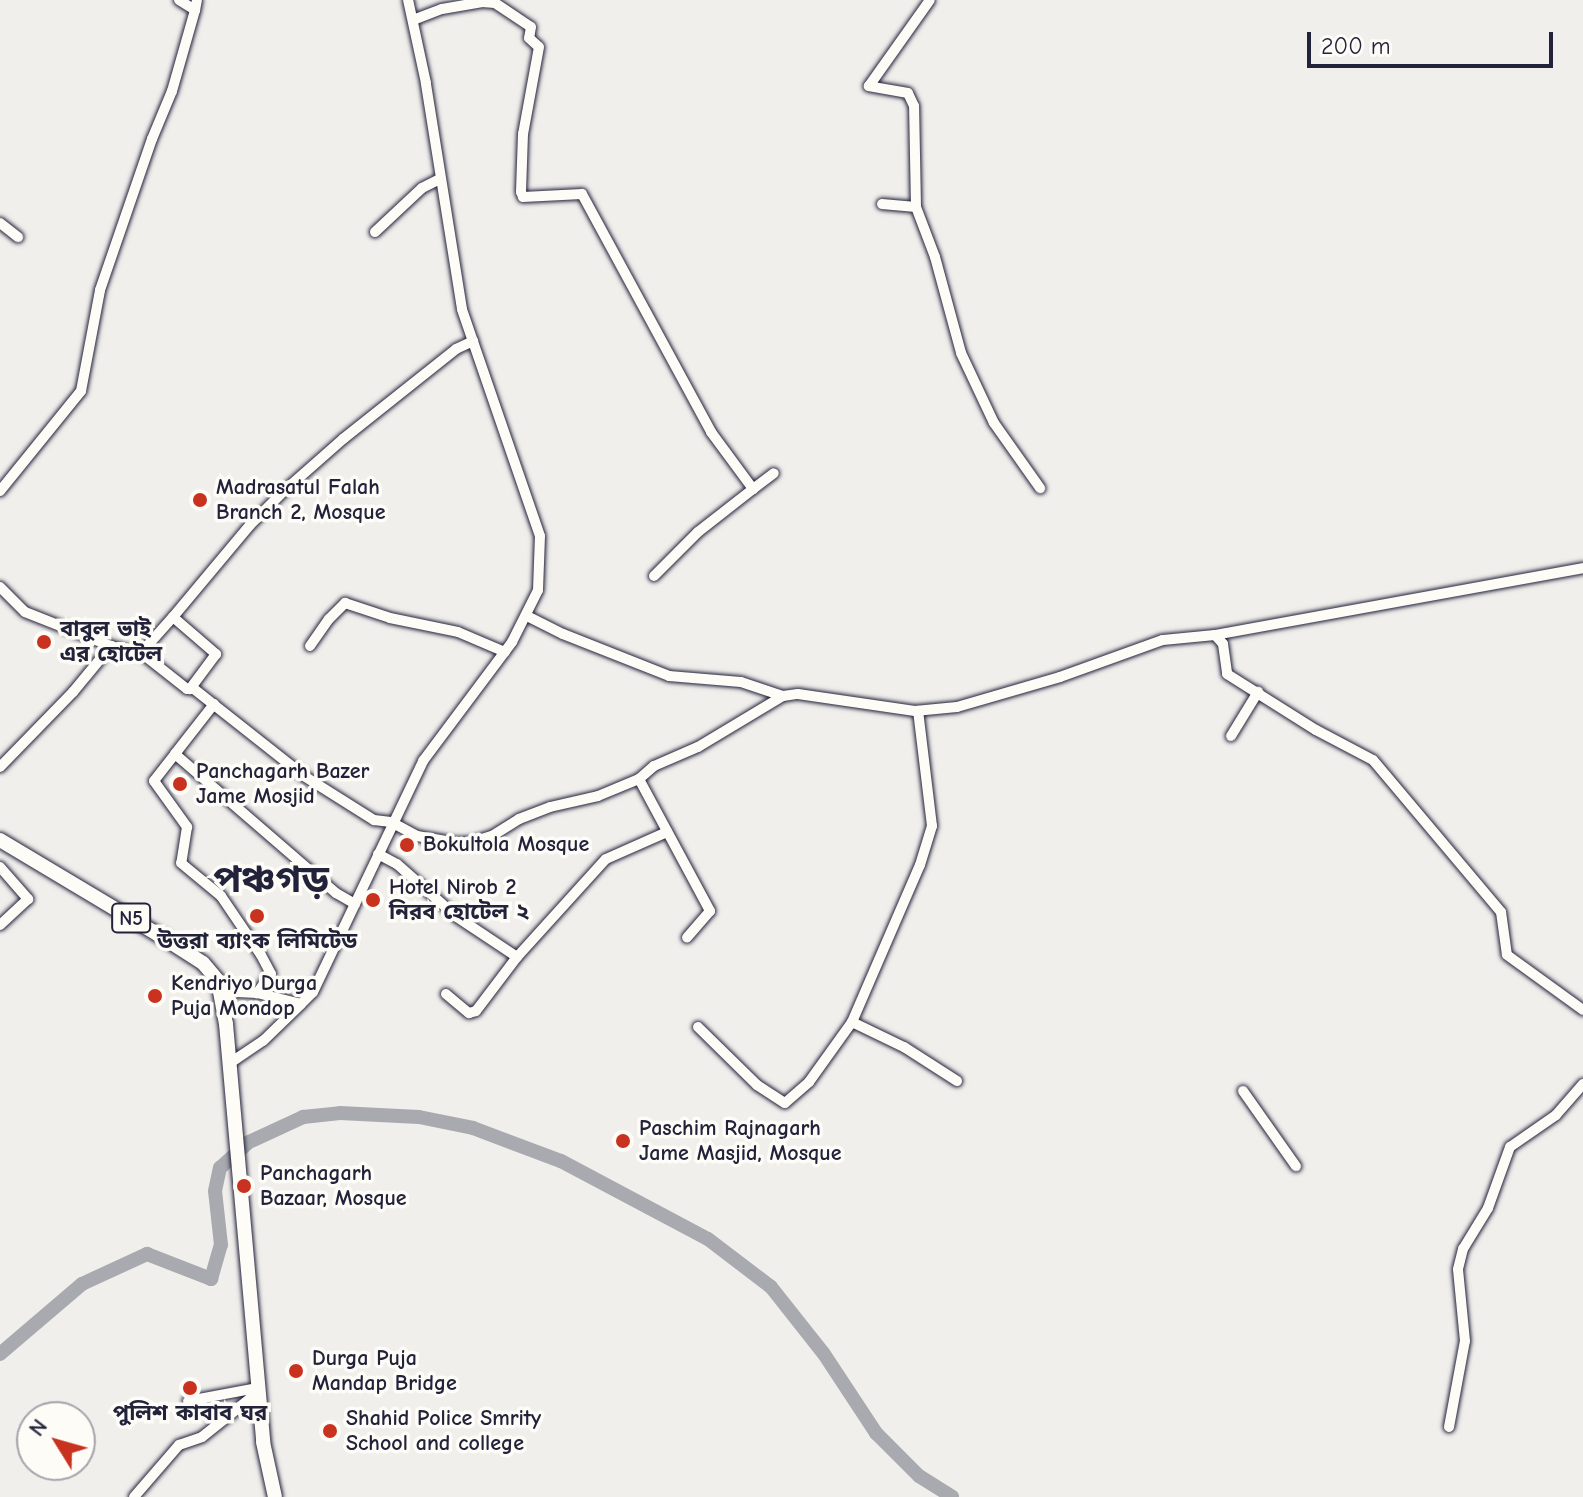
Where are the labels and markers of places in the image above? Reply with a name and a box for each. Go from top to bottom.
place label: Madrasatul Falah Branch 2, Mosque [216,474,385,526]
marker: Madrasatul Falah Branch 2, Mosque [191,491,209,509]
place label: বাবুল ভাই এর হোটেল [60,616,162,668]
marker: বাবুল ভাই এর হোটেল [35,633,53,651]
place label: Panchagarh Bazer Jame Mosjid [196,758,369,810]
marker: Panchagarh Bazer Jame Mosjid [171,775,189,793]
place label: Bokultola Mosque [423,832,589,858]
marker: Bokultola Mosque [398,836,416,854]
place label: Hotel Nirob 2 নিরব হোটেল ২ [389,874,529,926]
marker: Hotel Nirob 2 নিরব হোটেল ২ [364,891,382,909]
marker: উত্তরা ব্যাংক লিমিটেড [248,907,266,925]
place label: উত্তরা ব্যাংক লিমিটেড [157,929,357,955]
place label: Kendriyo Durga Puja Mondop [171,970,317,1022]
marker: Kendriyo Durga Puja Mondop [146,987,164,1005]
place label: Paschim Rajnagarh Jame Masjid, Mosque [639,1115,841,1166]
marker: Paschim Rajnagarh Jame Masjid, Mosque [614,1132,632,1150]
place label: Panchagarh Bazaar, Mosque [260,1160,407,1212]
marker: Panchagarh Bazaar, Mosque [235,1177,253,1195]
place label: Durga Puja Mandap Bridge [312,1345,457,1396]
marker: Durga Puja Mandap Bridge [287,1362,305,1380]
marker: পুলিশ কাবাব ঘর [181,1379,199,1397]
place label: পুলিশ কাবাব ঘর [113,1401,267,1427]
place label: Shahid Police Smrity School and college [346,1405,541,1456]
marker: Shahid Police Smrity School and college [321,1422,339,1440]

